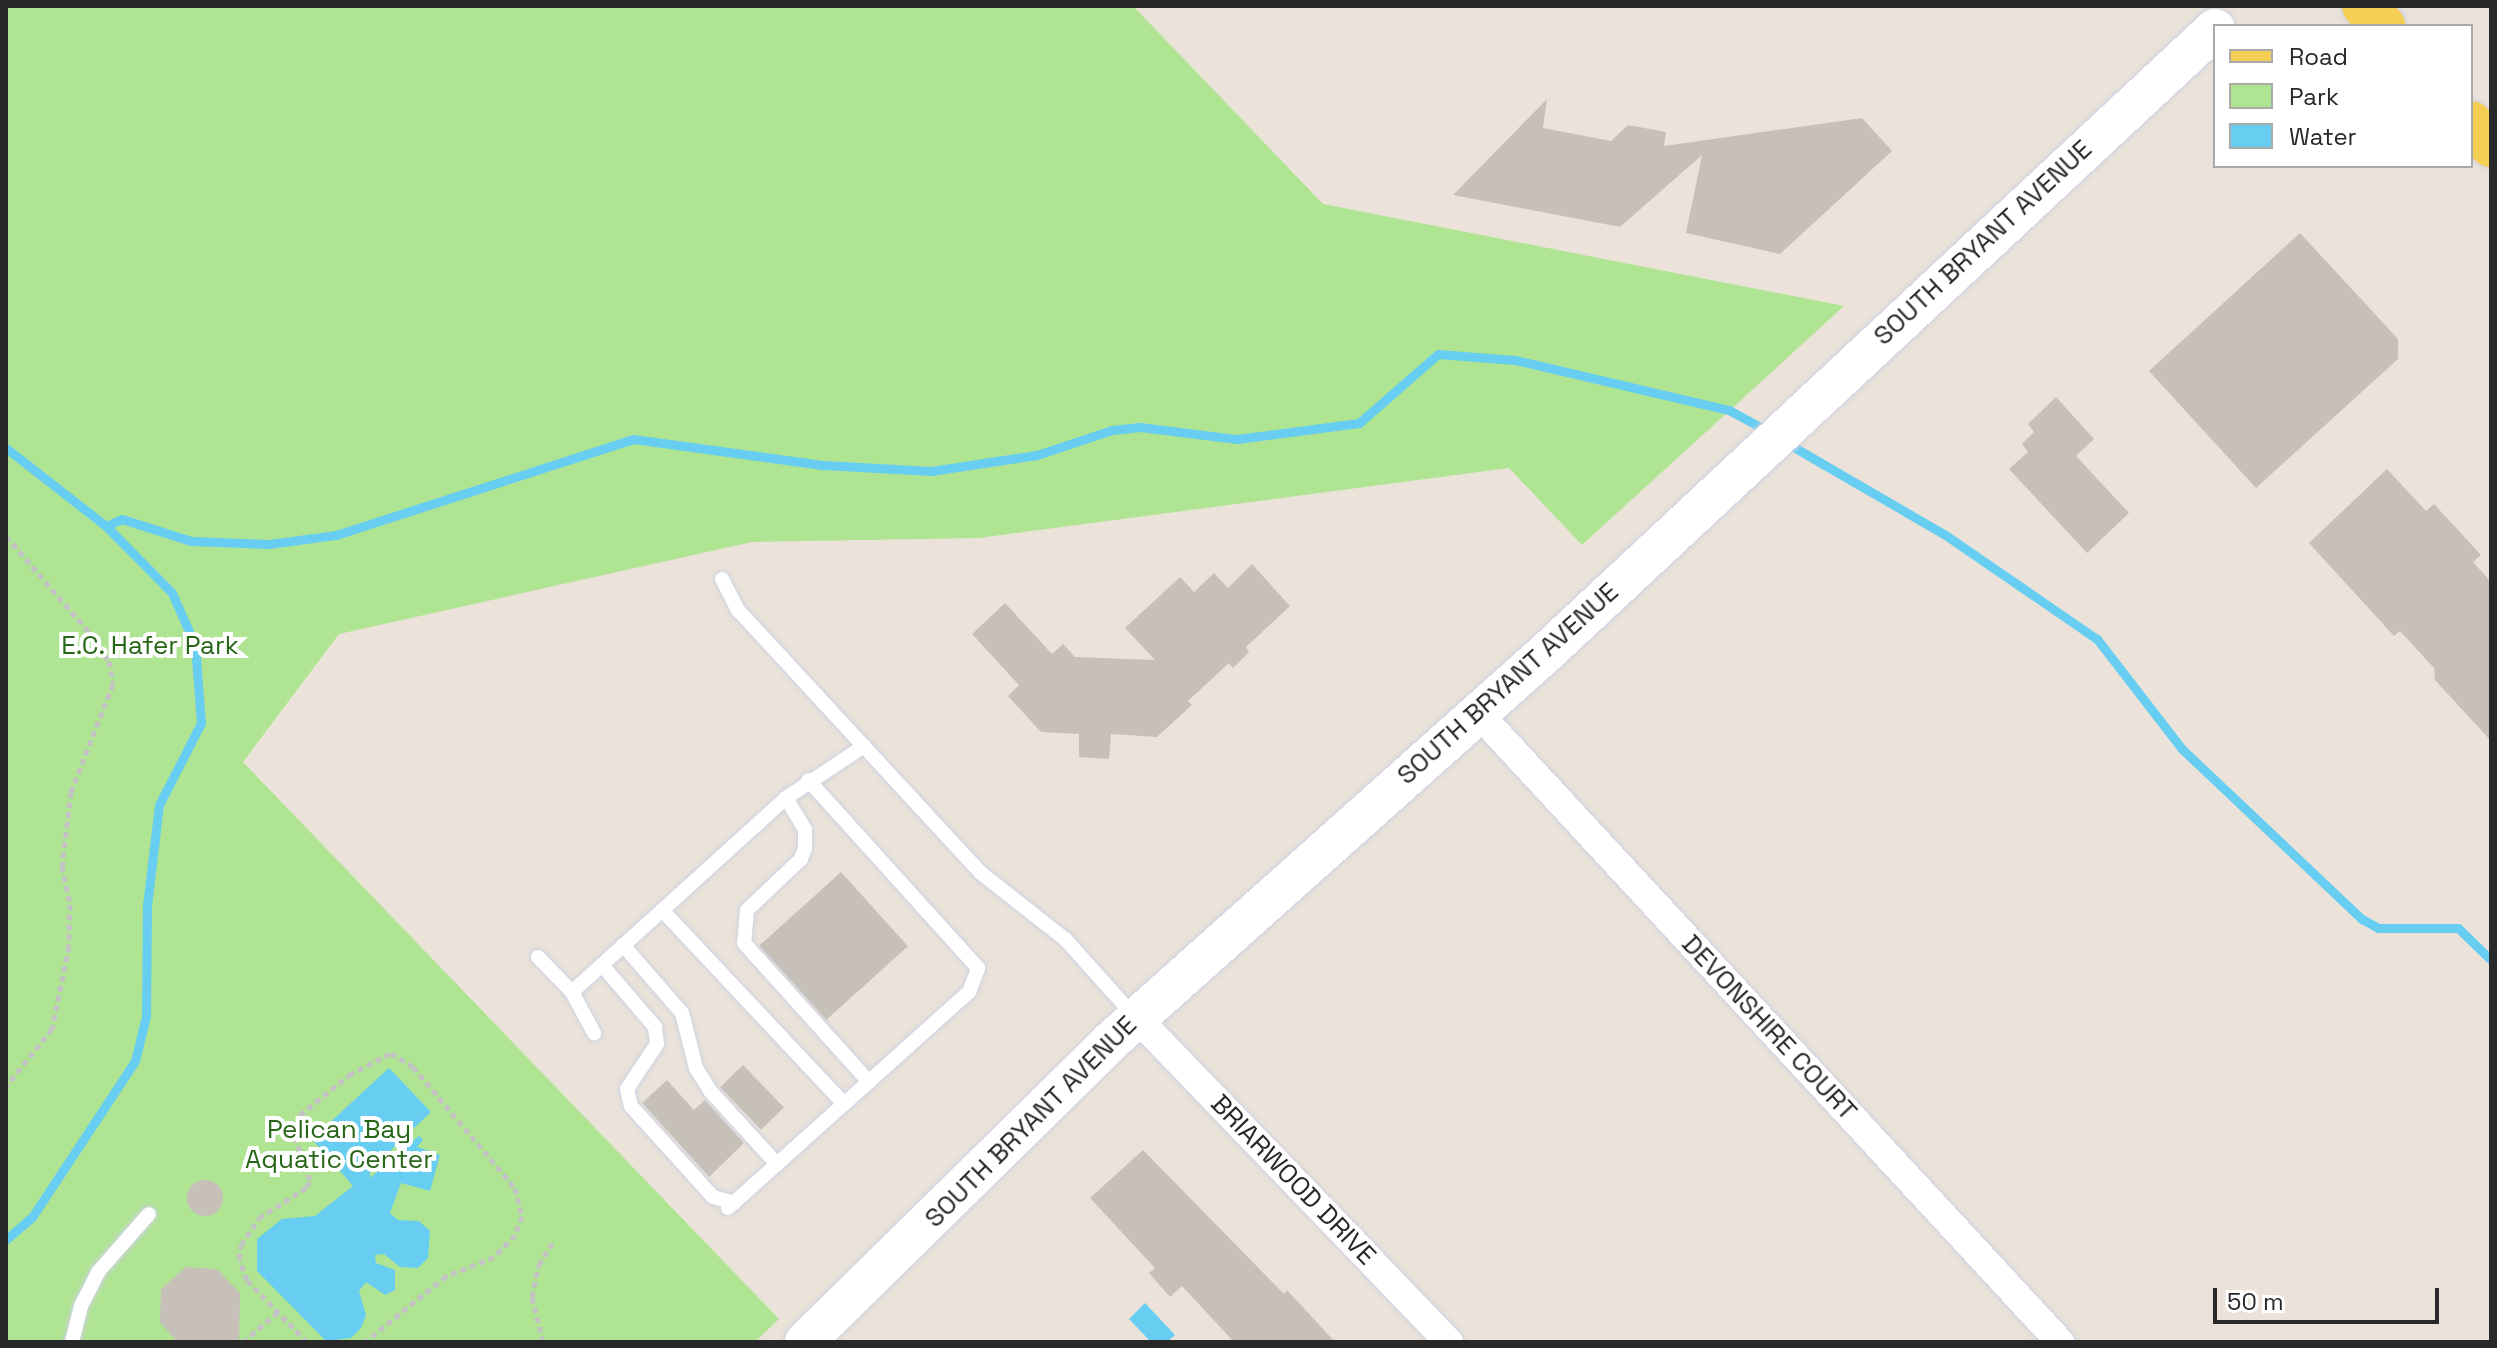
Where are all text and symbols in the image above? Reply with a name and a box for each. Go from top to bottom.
legend [2213,24,2473,168]
text: Road [2289,41,2348,72]
text: Park [2289,81,2339,112]
text: Water [2289,121,2357,152]
street label: SOUTH BRYANT AVENUE [1867,134,2099,352]
street label: SOUTH BRYANT AVENUE [1391,576,1625,792]
park label: E.C. Hafer Park [61,630,239,662]
street label: DEVONSHIRE COURT [1675,929,1863,1127]
street label: SOUTH BRYANT AVENUE [918,1009,1144,1235]
street label: BRIARWOOD DRIVE [1204,1089,1382,1271]
park label: Pelican Bay Aquatic Center [245,1114,433,1176]
scale bar [2217,1272,2443,1322]
text: 50 m [2227,1286,2284,1317]

